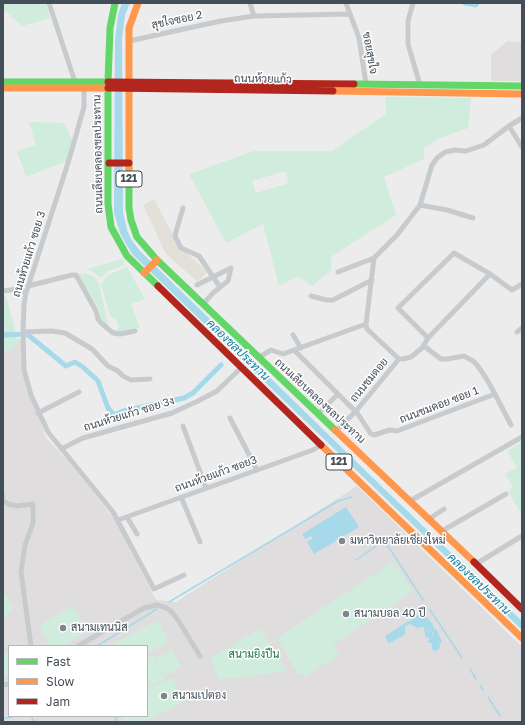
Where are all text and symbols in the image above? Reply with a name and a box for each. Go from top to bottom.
street label: สุขใจซอย 2 [150,8,204,32]
street label: ซอยสุขใจ [360,31,380,75]
street label: ถนนห้วยแก้ว [234,72,292,86]
street label: ถนนเลียบคลองชลประทาน [90,94,106,214]
road number: 121 [116,171,142,187]
street label: ถนนห้วยแก้ว ซอย 3 [10,209,48,299]
water label: คลองชลประทาน [203,316,273,384]
street label: ถนนชมดอย [347,355,391,405]
street label: ถนนเลียบคลองชลประทาน [272,356,368,446]
street label: ถนนชมดอย ซอย 1 [398,384,480,426]
street label: ถนนห้วยแก้ว ซอย 3ง [82,394,176,434]
street label: ถนนห้วยแก้ว ซอย3 [173,453,259,495]
road number: 121 [326,454,352,470]
place label: มหาวิทยาลัยเชียงใหม่ [350,534,446,548]
marker: มหาวิทยาลัยเชียงใหม่ [337,536,347,546]
water label: คลองชลประทาน [444,550,514,618]
place label: สนามบอล 40 ปี [354,607,426,621]
marker: สนามบอล 40 ปี [341,609,351,619]
place label: สนามเทนนิส [71,621,128,635]
marker: สนามเทนนิส [58,623,68,633]
legend [8,645,148,717]
park label: สนามยิงปืน [229,648,279,662]
text: Fast [46,654,71,669]
text: Slow [46,674,74,689]
place label: สนามเปตอง [172,689,226,703]
marker: สนามเปตอง [159,691,169,701]
text: Jam [46,694,70,709]

